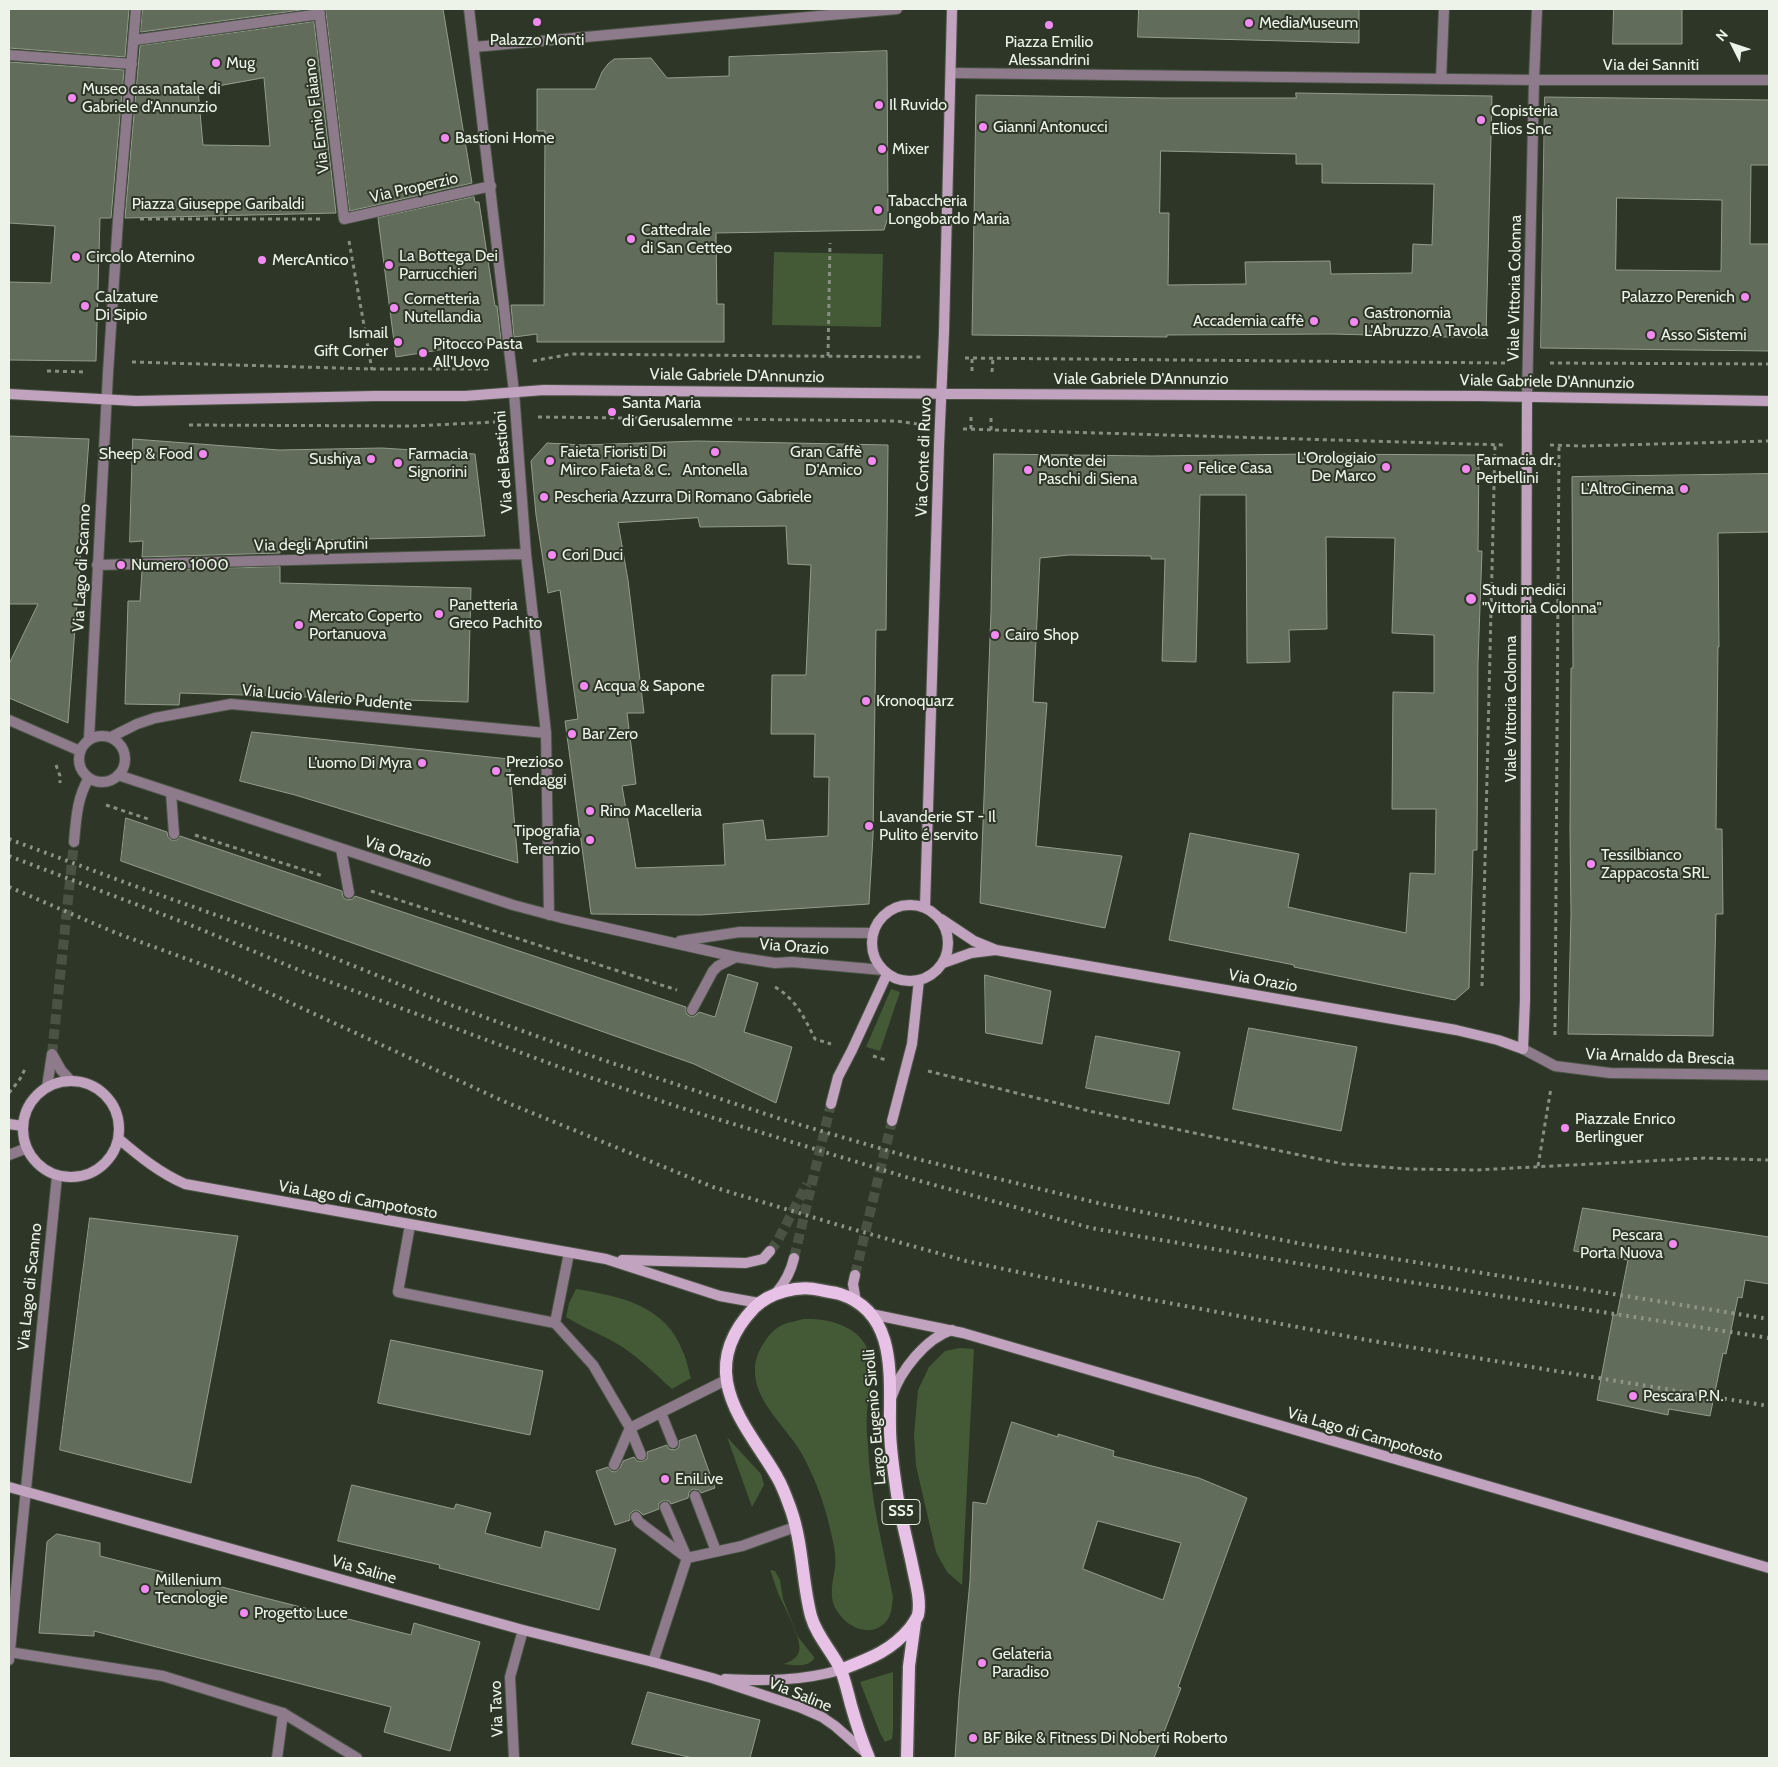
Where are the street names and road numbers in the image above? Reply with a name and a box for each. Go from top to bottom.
street label: Via dei Sanniti [1603,55,1699,75]
street label: Via Ennio Flaiano [300,57,334,175]
street label: Via Properzio [368,169,460,207]
street label: Piazza Giuseppe Garibaldi [132,194,304,214]
street label: Viale Vittoria Colonna [1504,215,1526,361]
street label: Viale Gabriele D'Annunzio [649,365,825,387]
street label: Viale Gabriele D'Annunzio [1054,369,1228,389]
street label: Viale Gabriele D'Annunzio [1459,371,1635,393]
street label: Via Conte di Ruvo [912,397,936,517]
street label: Via dei Bastioni [491,410,517,514]
street label: Via Lago di Scanno [69,504,95,632]
street label: Via degli Aprutini [254,534,368,556]
street label: Viale Vittoria Colonna [1501,636,1521,782]
street label: Via Lucio Valerio Pudente [241,681,413,715]
street label: Via Orazio [362,832,434,872]
street label: Via Orazio [759,935,829,959]
street label: Via Orazio [1227,965,1299,997]
street label: Via Arnaldo da Brescia [1585,1045,1735,1069]
street label: Via Lago di Campotosto [277,1177,439,1223]
street label: Via Lago di Scanno [14,1222,46,1352]
street label: Largo Eugenio Sirolli [860,1348,890,1486]
street label: Via Lago di Campotosto [1285,1404,1445,1466]
road number: SS5 [882,1500,920,1524]
street label: Via Saline [329,1552,399,1588]
street label: Via Saline [766,1674,834,1716]
street label: Via Tavo [486,1680,508,1738]

